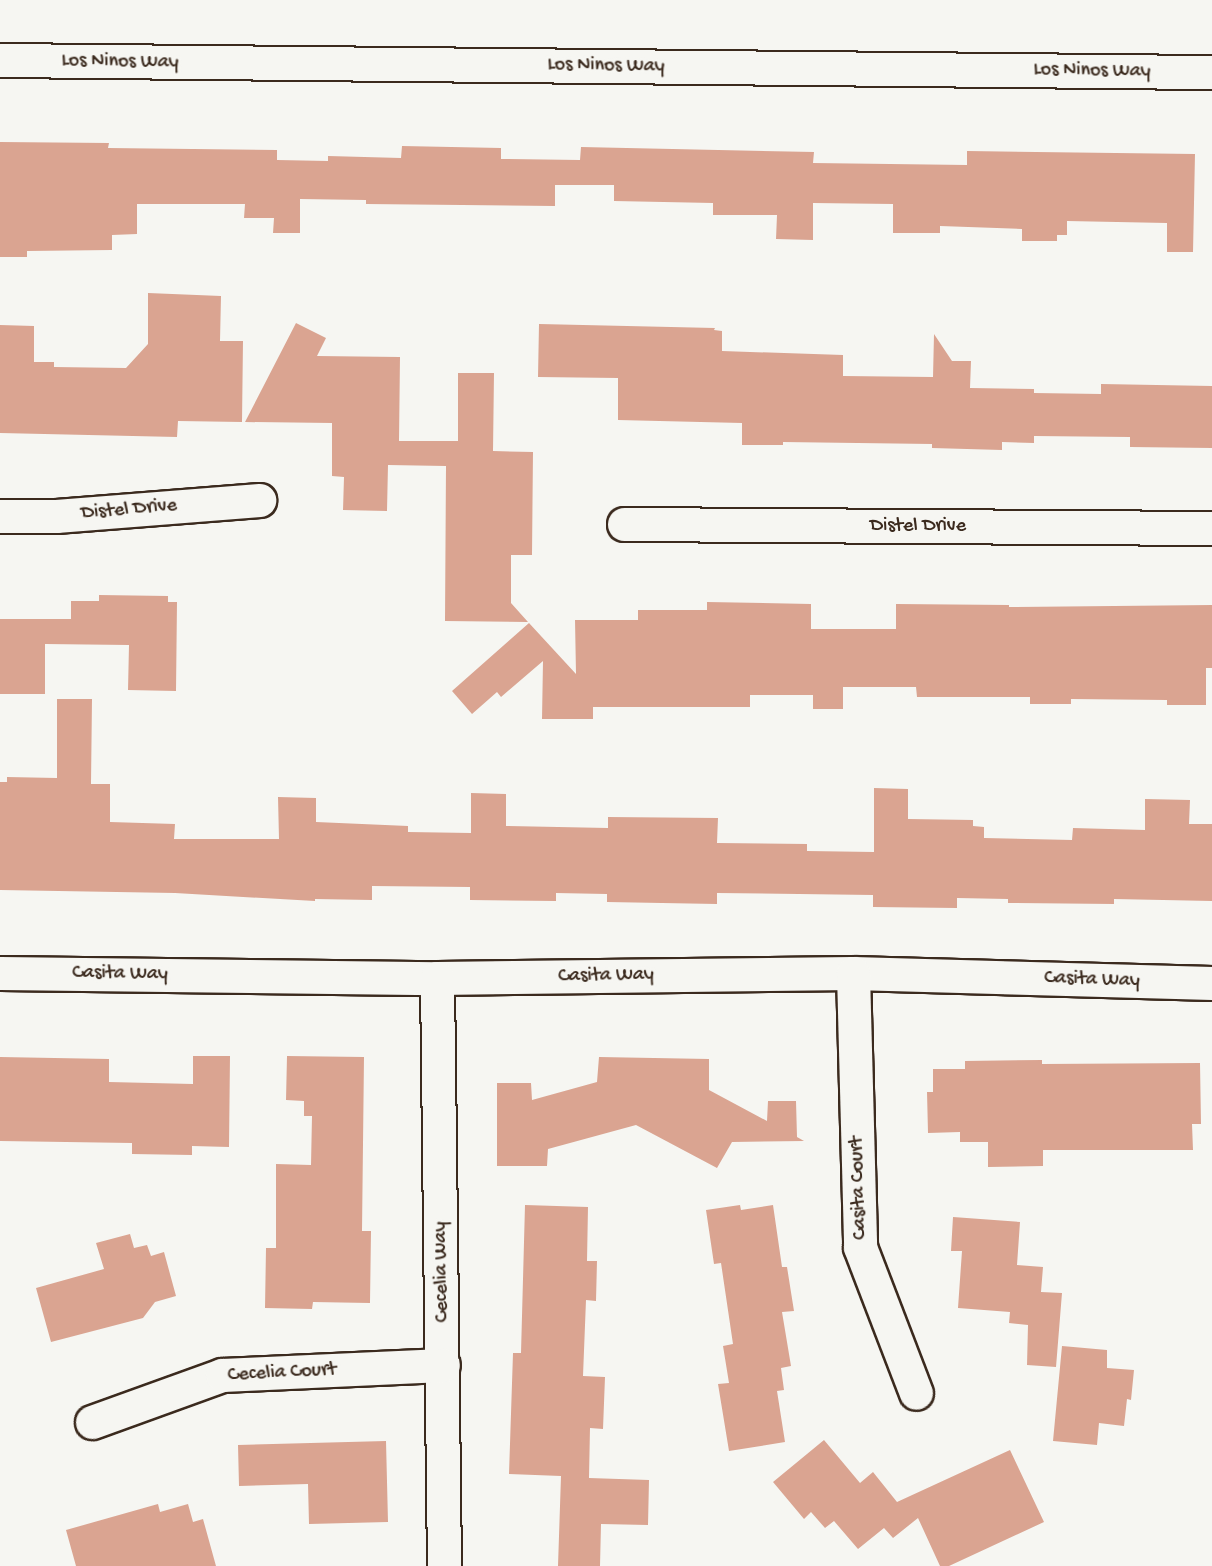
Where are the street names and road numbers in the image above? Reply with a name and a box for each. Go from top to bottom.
street label: Los Ninos Way [61,49,179,75]
street label: Los Ninos Way [547,53,665,79]
street label: Los Ninos Way [1033,58,1151,84]
street label: Distel Drive [80,494,178,526]
street label: Distel Drive [870,514,966,538]
street label: Casita Way [72,961,168,987]
street label: Casita Way [558,963,654,989]
street label: Casita Way [1044,966,1140,994]
street label: Casita Court [845,1136,873,1240]
street label: Cecelia Way [429,1221,455,1323]
street label: Cecelia Court [227,1358,337,1388]

